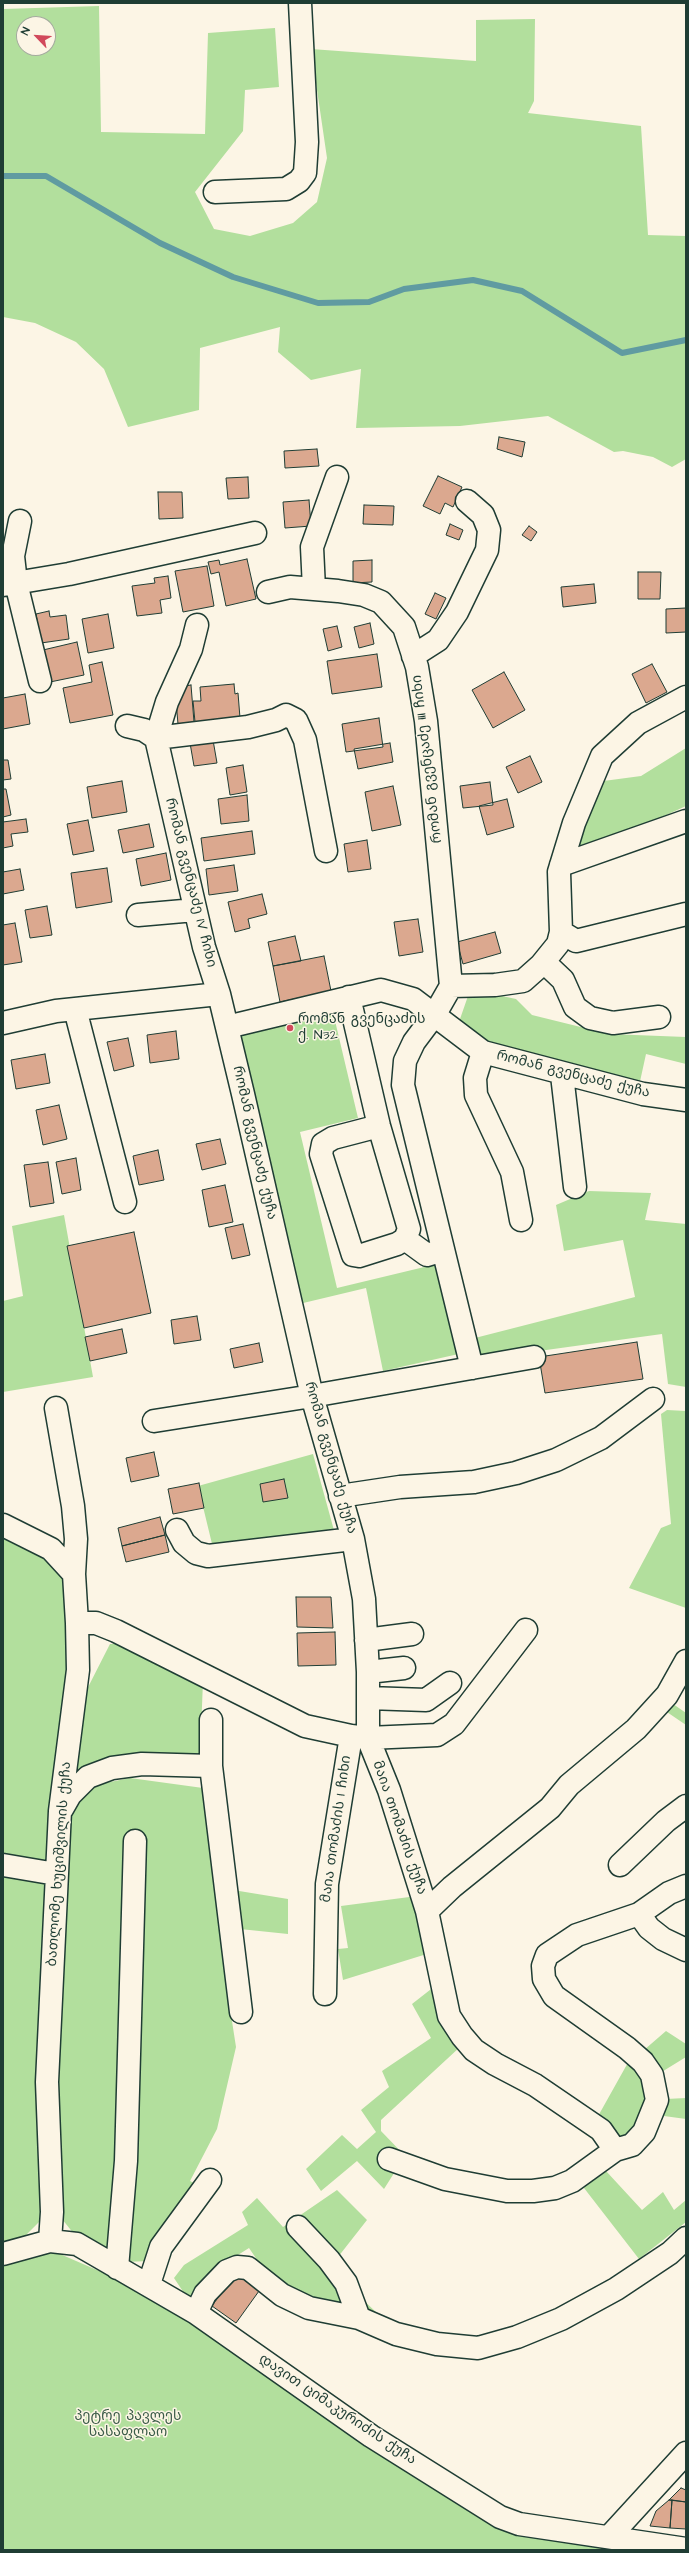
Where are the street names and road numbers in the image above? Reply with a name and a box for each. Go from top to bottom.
street label: რომან გვენცაძე III ჩიხი [409,674,447,844]
street label: რომან გვენცაძე IV ჩიხი [161,797,219,969]
street label: რომან გვენცაძე ქუჩა [495,1048,651,1102]
street label: რომან გვენცაძე ქუჩა [228,1064,280,1222]
street label: რომან გვენცაძე ქუჩა [300,1380,360,1536]
street label: მაია თომაძის I ჩიხი [318,1754,356,1904]
street label: მაია თომაძის ქუჩა [368,1759,430,1897]
street label: ბათლომე ხუციშვილის ქუჩა [44,1761,76,1967]
street label: დავით ციმაკურიძის ქუჩა [255,2351,419,2469]

